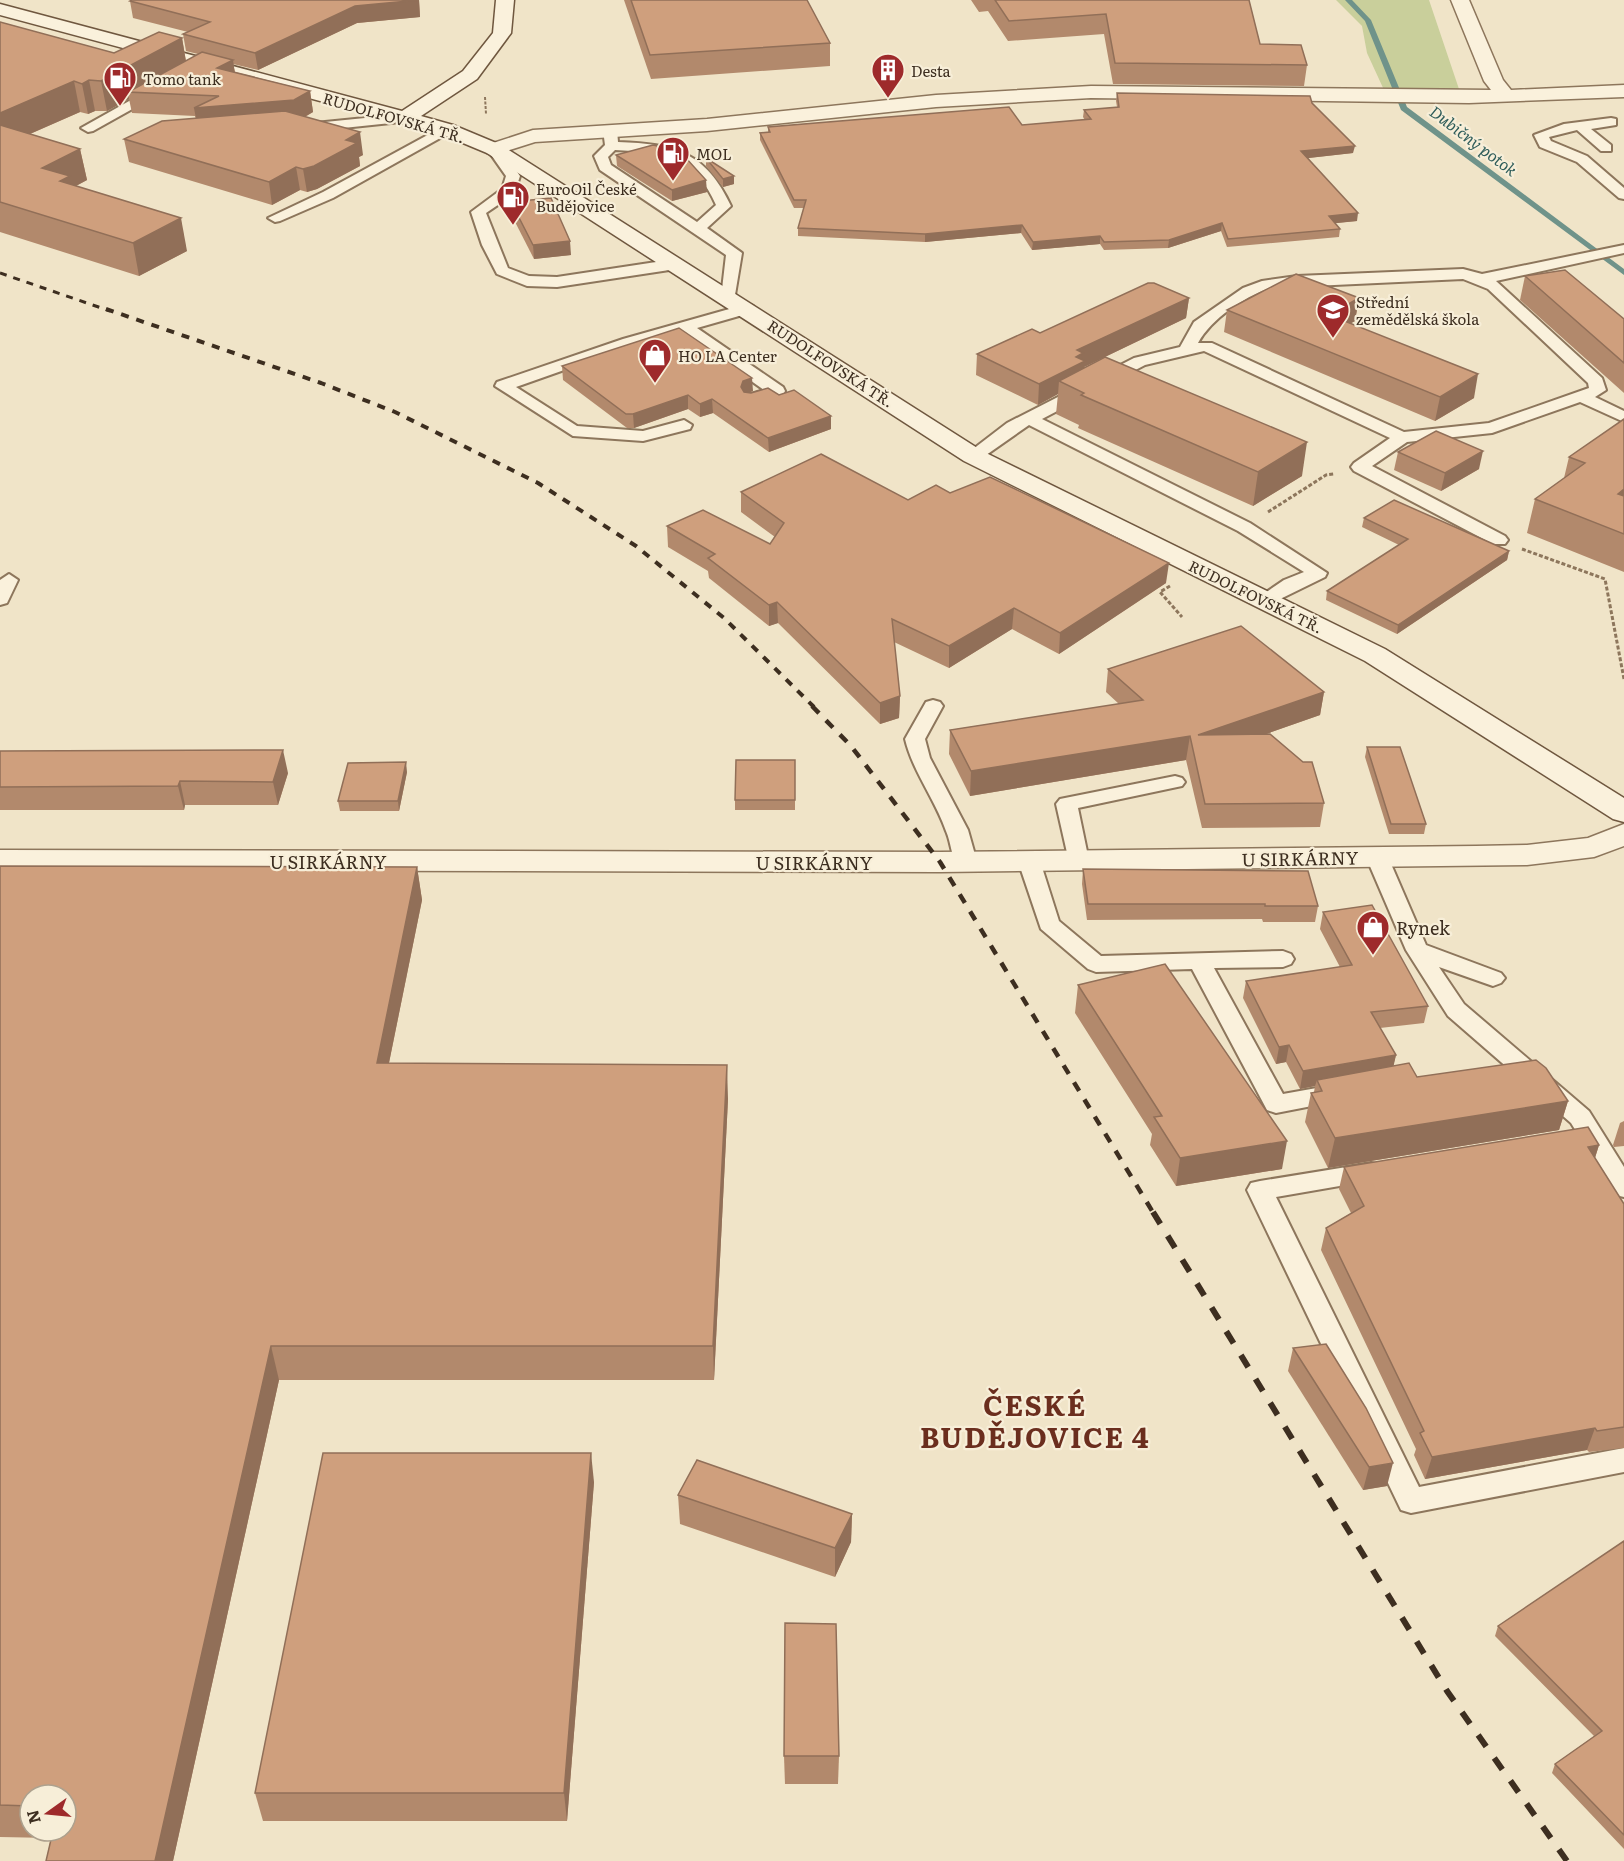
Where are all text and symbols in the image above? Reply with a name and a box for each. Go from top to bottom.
building icon: Desta [870,52,906,99]
place label: Desta [911,59,952,82]
fuel station icon: Tomo tank [102,60,138,107]
place label: Tomo tank [143,67,222,90]
street label: RUDOLFOVSKÁ TŘ. [320,86,468,148]
water label: Dubičný potok [1425,99,1523,181]
fuel station icon: MOL [655,135,691,182]
place label: MOL [696,142,732,165]
place label: EuroOil České Budějovice [536,177,637,217]
fuel station icon: EuroOil České Budějovice [495,179,531,226]
place label: Střední zemědělská škola [1356,290,1480,330]
school or university icon: Střední zemědělská škola [1315,292,1351,339]
street label: RUDOLFOVSKÁ TŘ. [763,313,899,413]
shop icon: HO LA Center [637,337,673,384]
place label: HO LA Center [678,344,777,367]
street label: RUDOLFOVSKÁ TŘ. [1185,554,1327,638]
street label: U SIRKÁRNY [1241,843,1359,873]
street label: U SIRKÁRNY [269,848,387,875]
street label: U SIRKÁRNY [755,849,873,876]
shop icon: Rynek [1355,909,1391,956]
place label: Rynek [1396,914,1451,941]
district label: ČESKÉ BUDĚJOVICE 4 [920,1383,1150,1457]
north arrow [18,1783,78,1843]
text: N [19,1808,46,1827]

